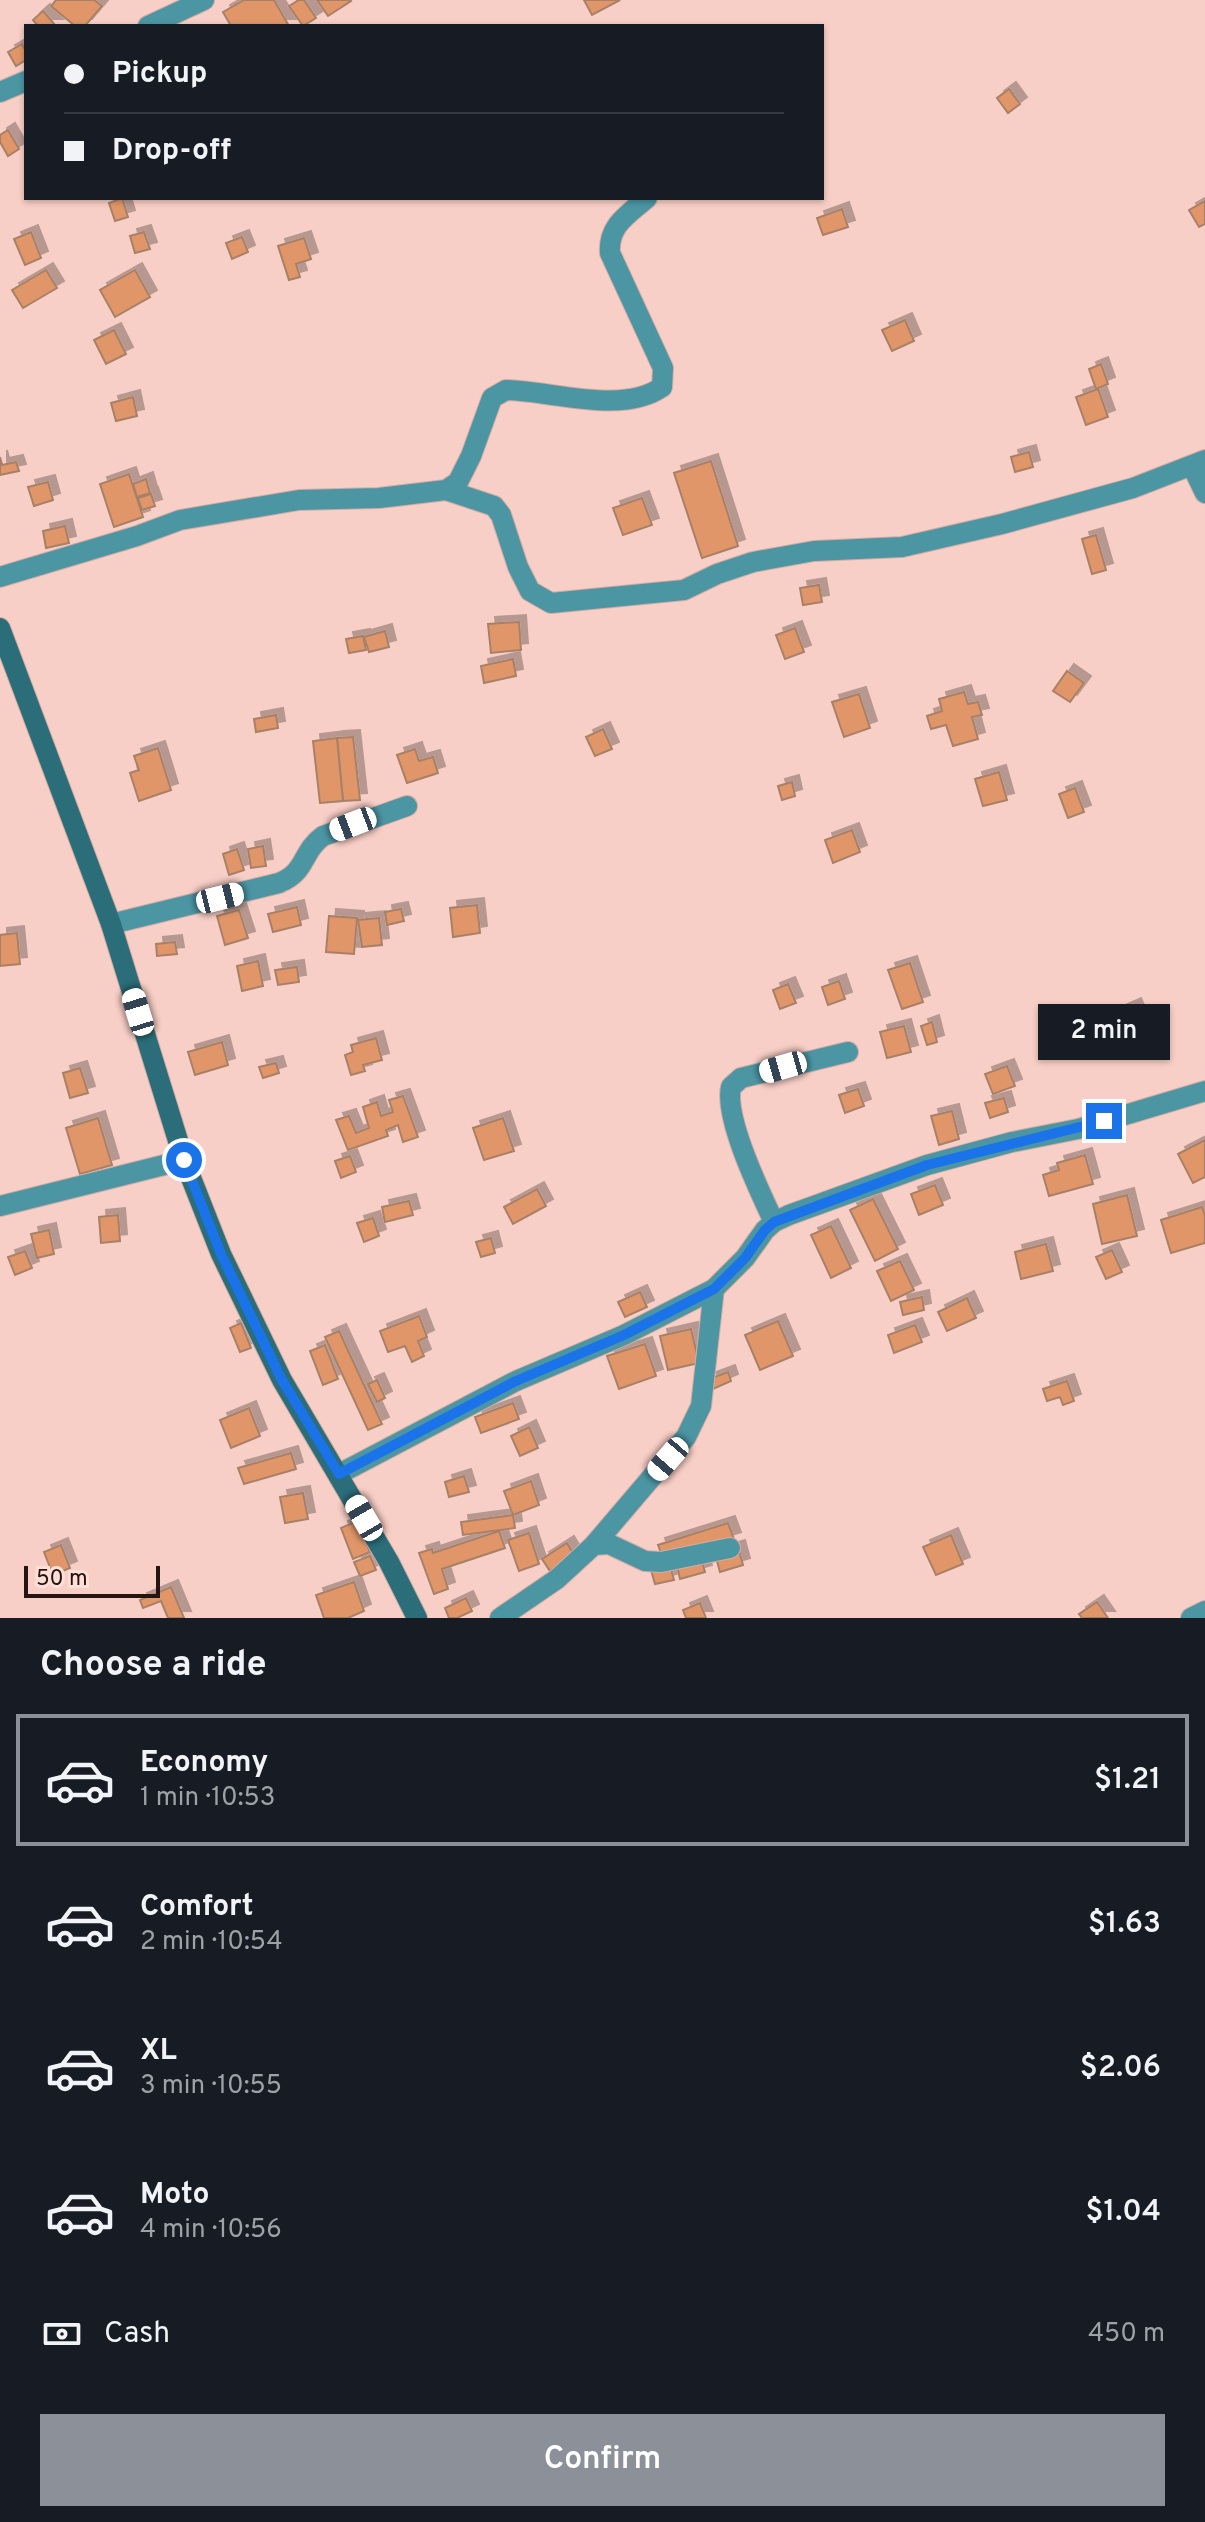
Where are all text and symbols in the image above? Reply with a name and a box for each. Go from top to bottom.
text: Pickup [112,56,207,93]
text: Drop-off [112,133,231,170]
car [326,804,380,844]
car [194,881,246,915]
car [120,986,156,1038]
callout: 2 min [1038,1005,1170,1061]
text: 2 min [1070,1015,1138,1048]
car [757,1049,809,1085]
route end [1086,1103,1122,1139]
route start [166,1142,202,1178]
car [643,1433,693,1485]
car [342,1491,386,1545]
scale bar [24,1562,160,1598]
text: 50 m [36,1566,88,1593]
text: Choose a ride [40,1643,266,1689]
icon: car [44,1744,116,1816]
text: Economy [140,1745,268,1782]
text: $1.21 [1094,1762,1161,1799]
text: 1 min · 10:53 [140,1782,275,1815]
icon: car [44,1888,116,1960]
text: Comfort [140,1889,253,1926]
text: $1.63 [1088,1906,1161,1943]
text: 2 min · 10:54 [140,1926,283,1959]
icon: car [44,2032,116,2104]
text: XL [140,2033,177,2070]
text: $2.06 [1080,2050,1161,2087]
text: 3 min · 10:55 [140,2070,282,2103]
icon: car [44,2176,116,2248]
text: Moto [140,2177,210,2214]
text: $1.04 [1086,2194,1161,2231]
text: 4 min · 10:56 [140,2214,282,2247]
icon: cash [40,2312,84,2356]
text: Cash [104,2316,170,2353]
text: 450 m [1088,2318,1165,2351]
button: Confirm [40,2414,1165,2506]

